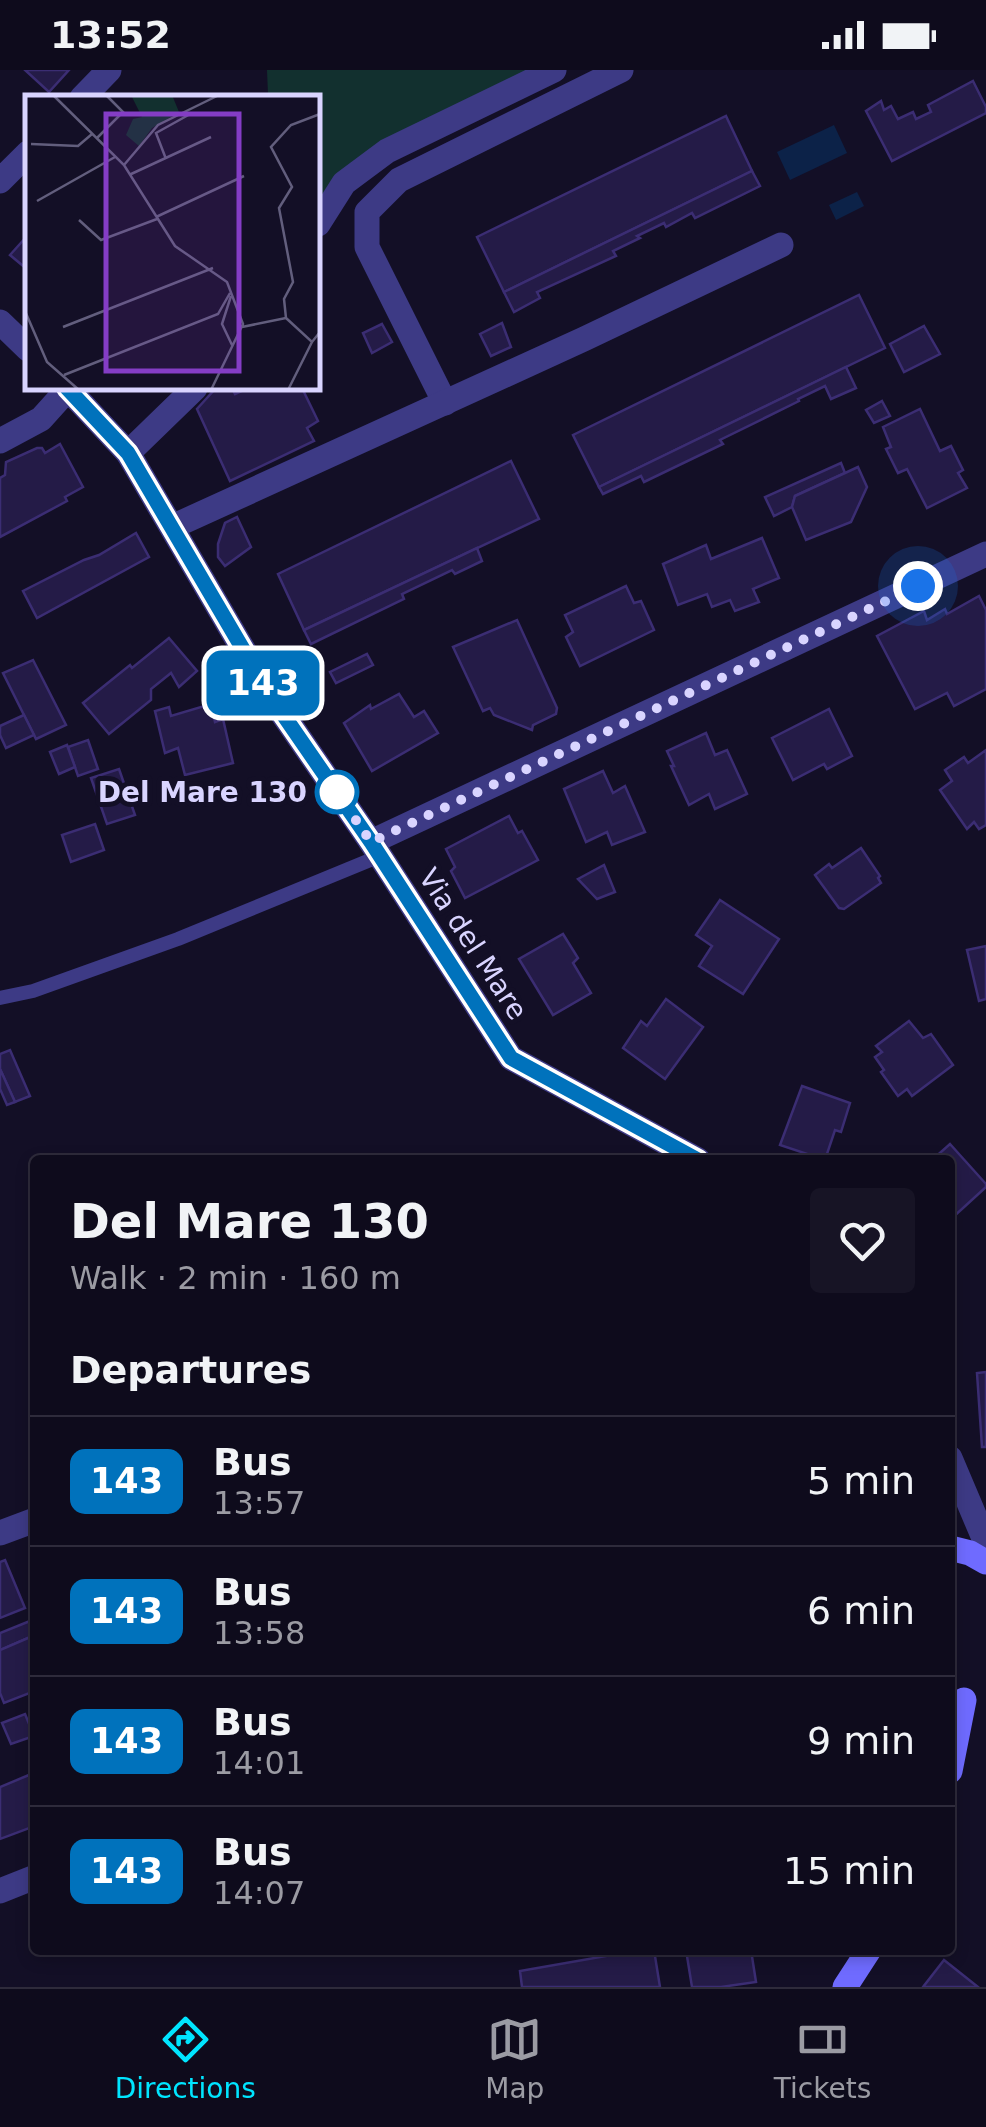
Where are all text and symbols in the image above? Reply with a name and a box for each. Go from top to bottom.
text: 13:52 [50,13,171,57]
inset map [25,95,320,390]
your location [893,561,943,611]
line badge: 143 [206,650,320,716]
text: 143 [226,663,300,703]
marker: Del Mare 130 [316,771,358,813]
place label: Del Mare 130 [98,776,307,809]
street label: Via del Mare [412,862,534,1026]
button: heart [810,1188,915,1293]
text: Del Mare 130 [70,1193,429,1249]
text: Walk · 2 min · 160 m [70,1259,401,1297]
text: Departures [70,1348,311,1392]
text: Bus [213,1440,292,1484]
text: 5 min [807,1459,915,1503]
text: 143 [90,1461,163,1501]
text: 13:57 [213,1484,305,1522]
text: Bus [213,1570,292,1614]
text: 6 min [807,1589,915,1633]
text: 143 [90,1591,163,1631]
text: 13:58 [213,1614,305,1652]
text: Bus [213,1700,292,1744]
text: 9 min [807,1719,915,1763]
text: 143 [90,1721,163,1761]
text: 14:01 [213,1744,305,1782]
text: Bus [213,1830,292,1874]
text: 15 min [783,1849,915,1893]
text: 143 [90,1851,163,1891]
text: 14:07 [213,1874,305,1912]
tab: Directions [115,2012,256,2105]
tab: Map [485,2012,544,2105]
tab: Tickets [774,2012,871,2105]

